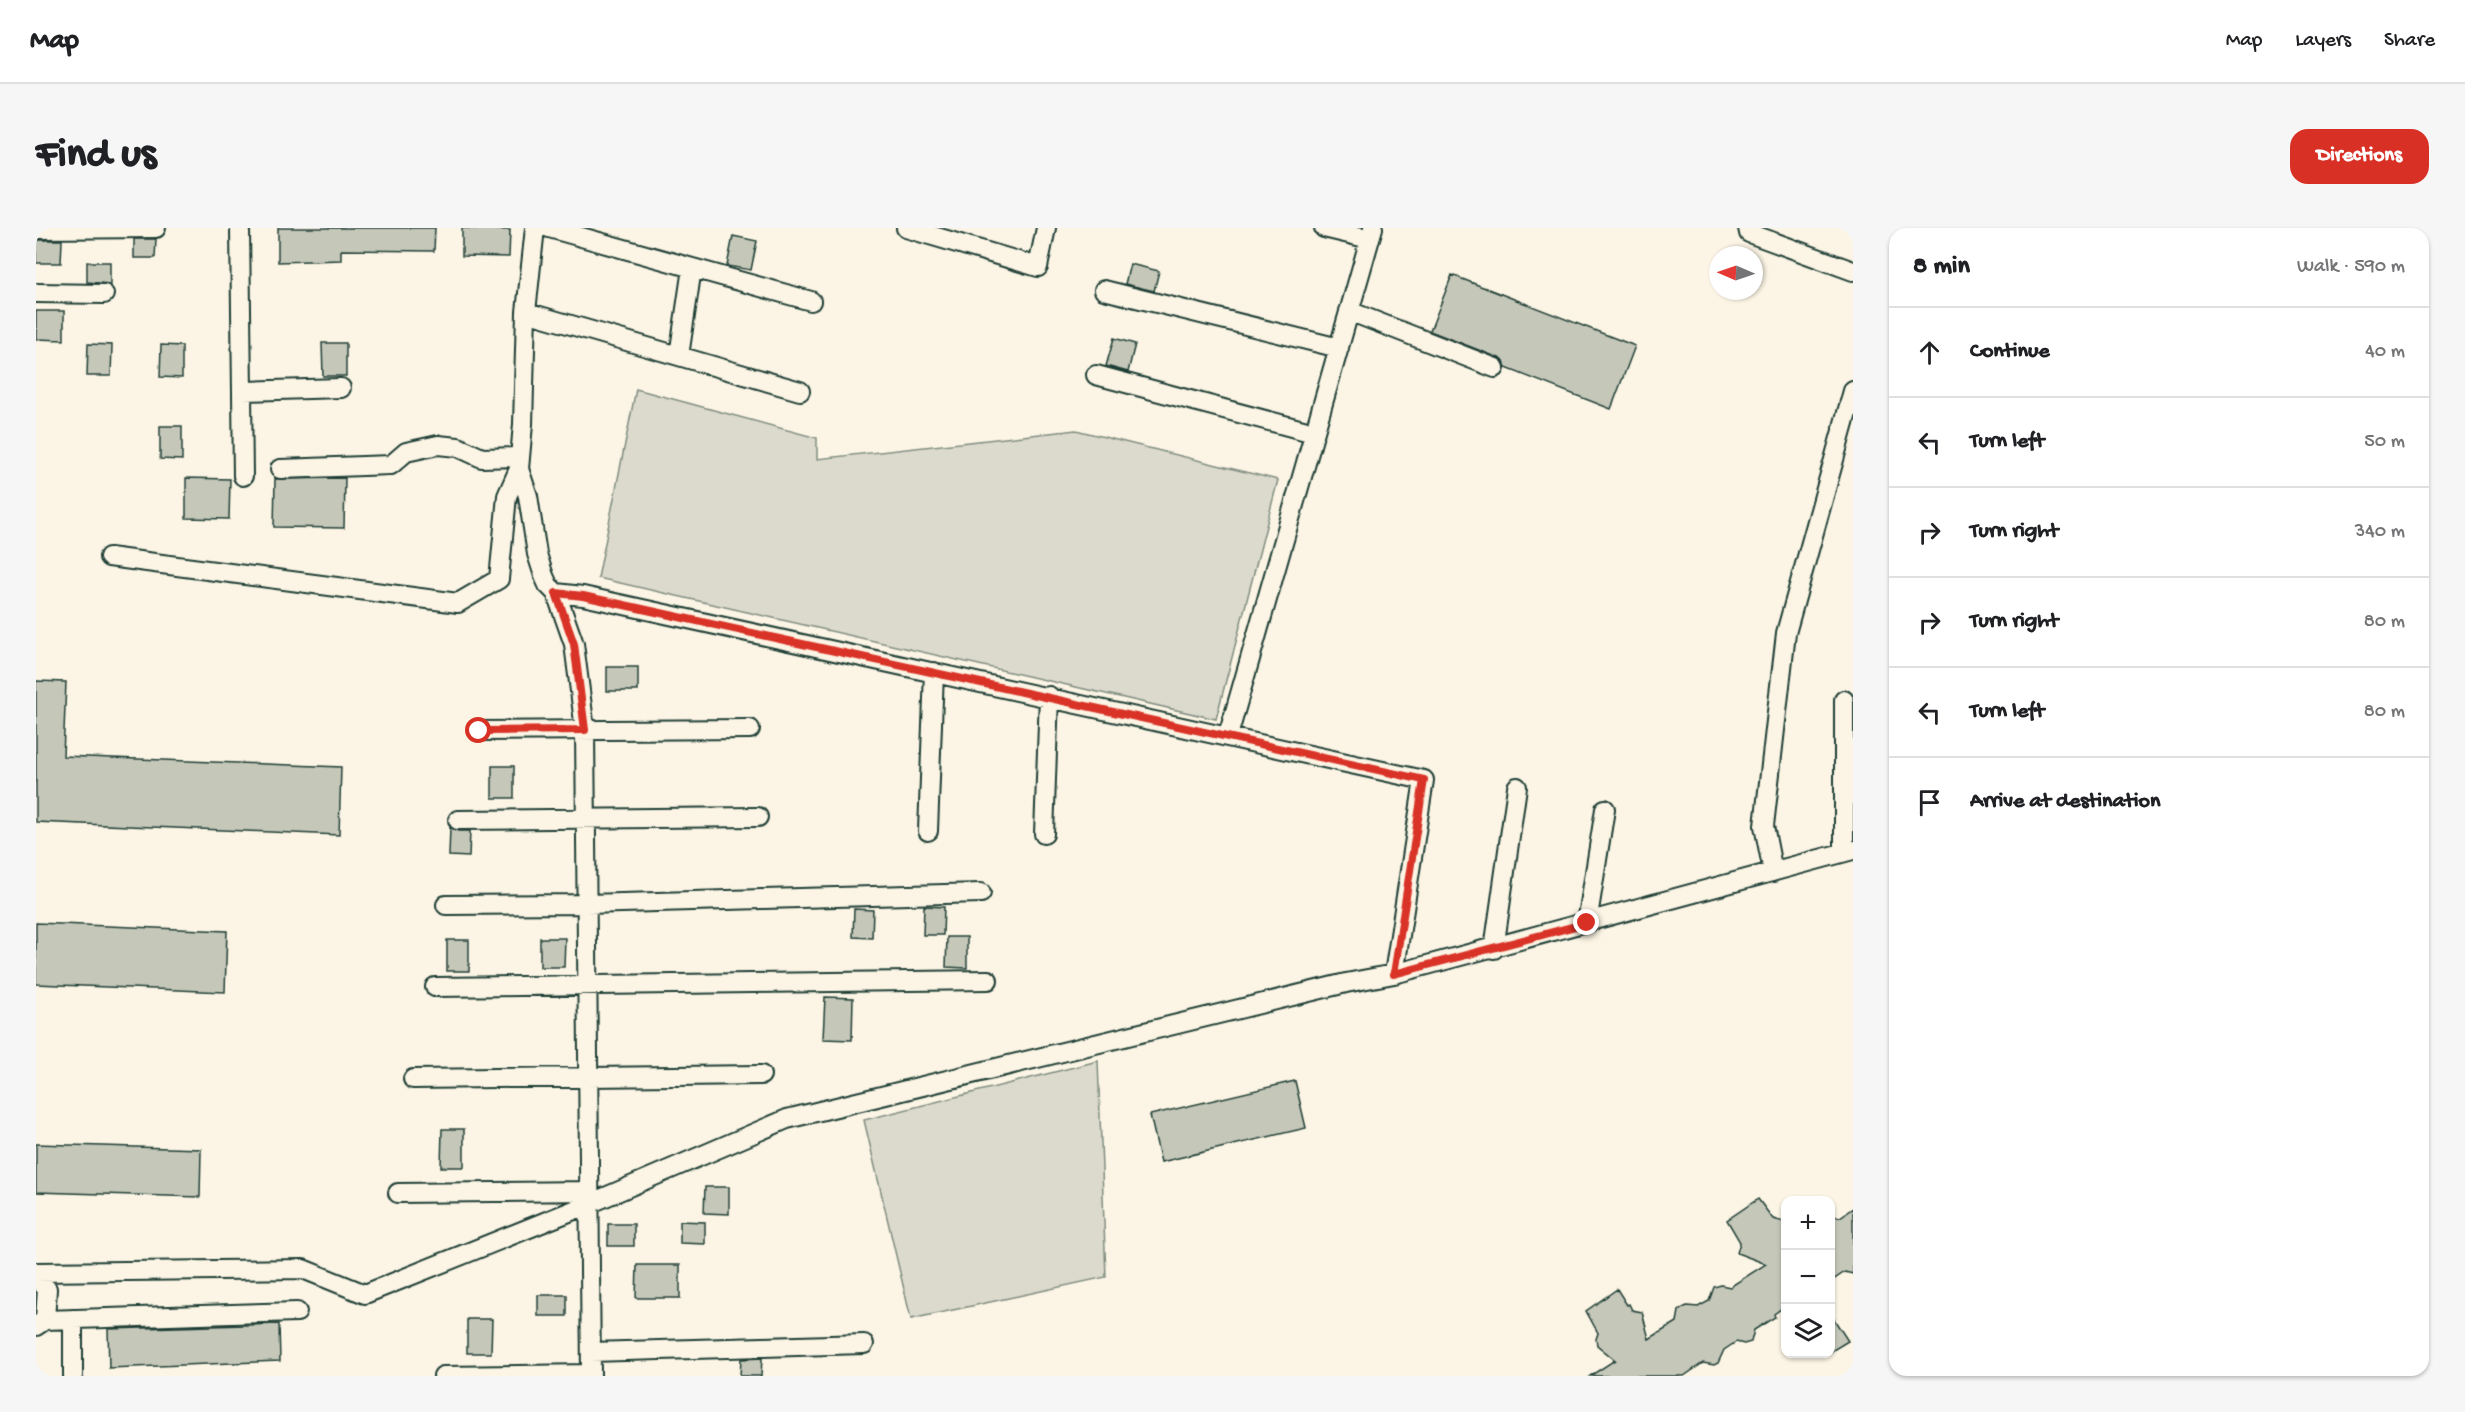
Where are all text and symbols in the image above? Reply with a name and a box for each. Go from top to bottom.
text: Map [30,25,79,58]
text: Map [2226,29,2262,54]
text: Layers [2295,29,2351,54]
text: Share [2384,29,2435,54]
button: Directions [2290,129,2429,184]
text: Find us [36,132,156,181]
north arrow [1709,246,1763,300]
text: 8 min [1913,252,1970,283]
text: Walk · 590 m [2297,256,2405,279]
icon: ahead [1913,336,1946,369]
text: Continue [1970,339,2050,365]
text: 40 m [2365,341,2405,364]
icon: left [1913,426,1946,459]
text: Turn left [1970,429,2044,455]
text: 50 m [2364,431,2405,454]
icon: right [1913,516,1946,549]
text: Turn right [1970,519,2058,545]
text: 340 m [2355,521,2405,544]
icon: right [1913,606,1946,639]
text: Turn right [1970,609,2058,635]
text: 80 m [2364,611,2405,634]
icon: left [1913,696,1946,729]
text: Turn left [1970,699,2044,725]
text: 80 m [2364,701,2405,724]
route start [465,717,491,743]
icon: arrive [1913,786,1946,819]
text: Arrive at destination [1970,789,2160,815]
route end [1573,909,1599,935]
map controls [1781,1196,1835,1358]
button: + [1781,1196,1835,1250]
button: − [1781,1250,1835,1304]
button: layers [1781,1304,1835,1358]

